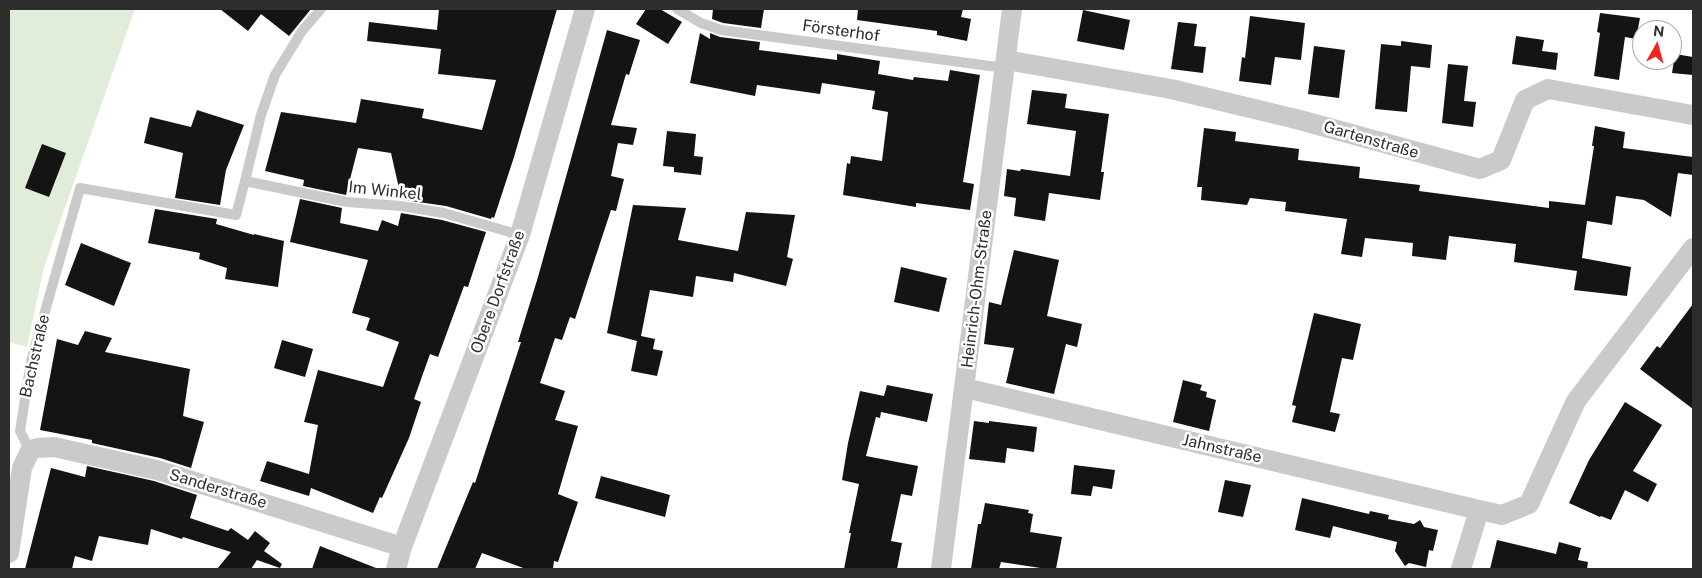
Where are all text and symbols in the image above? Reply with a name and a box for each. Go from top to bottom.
street label: Försterhof [801,16,881,46]
north arrow [1632,20,1682,70]
text: N [1652,22,1665,40]
street label: Gartenstraße [1321,117,1421,163]
street label: Im Winkel [348,178,422,204]
street label: Heinrich-Ohm-Straße [958,209,996,369]
street label: Obere Dorfstraße [467,228,529,356]
street label: Bachstraße [16,313,54,399]
street label: Jahnstraße [1180,431,1264,467]
street label: Sanderstraße [167,465,269,513]

